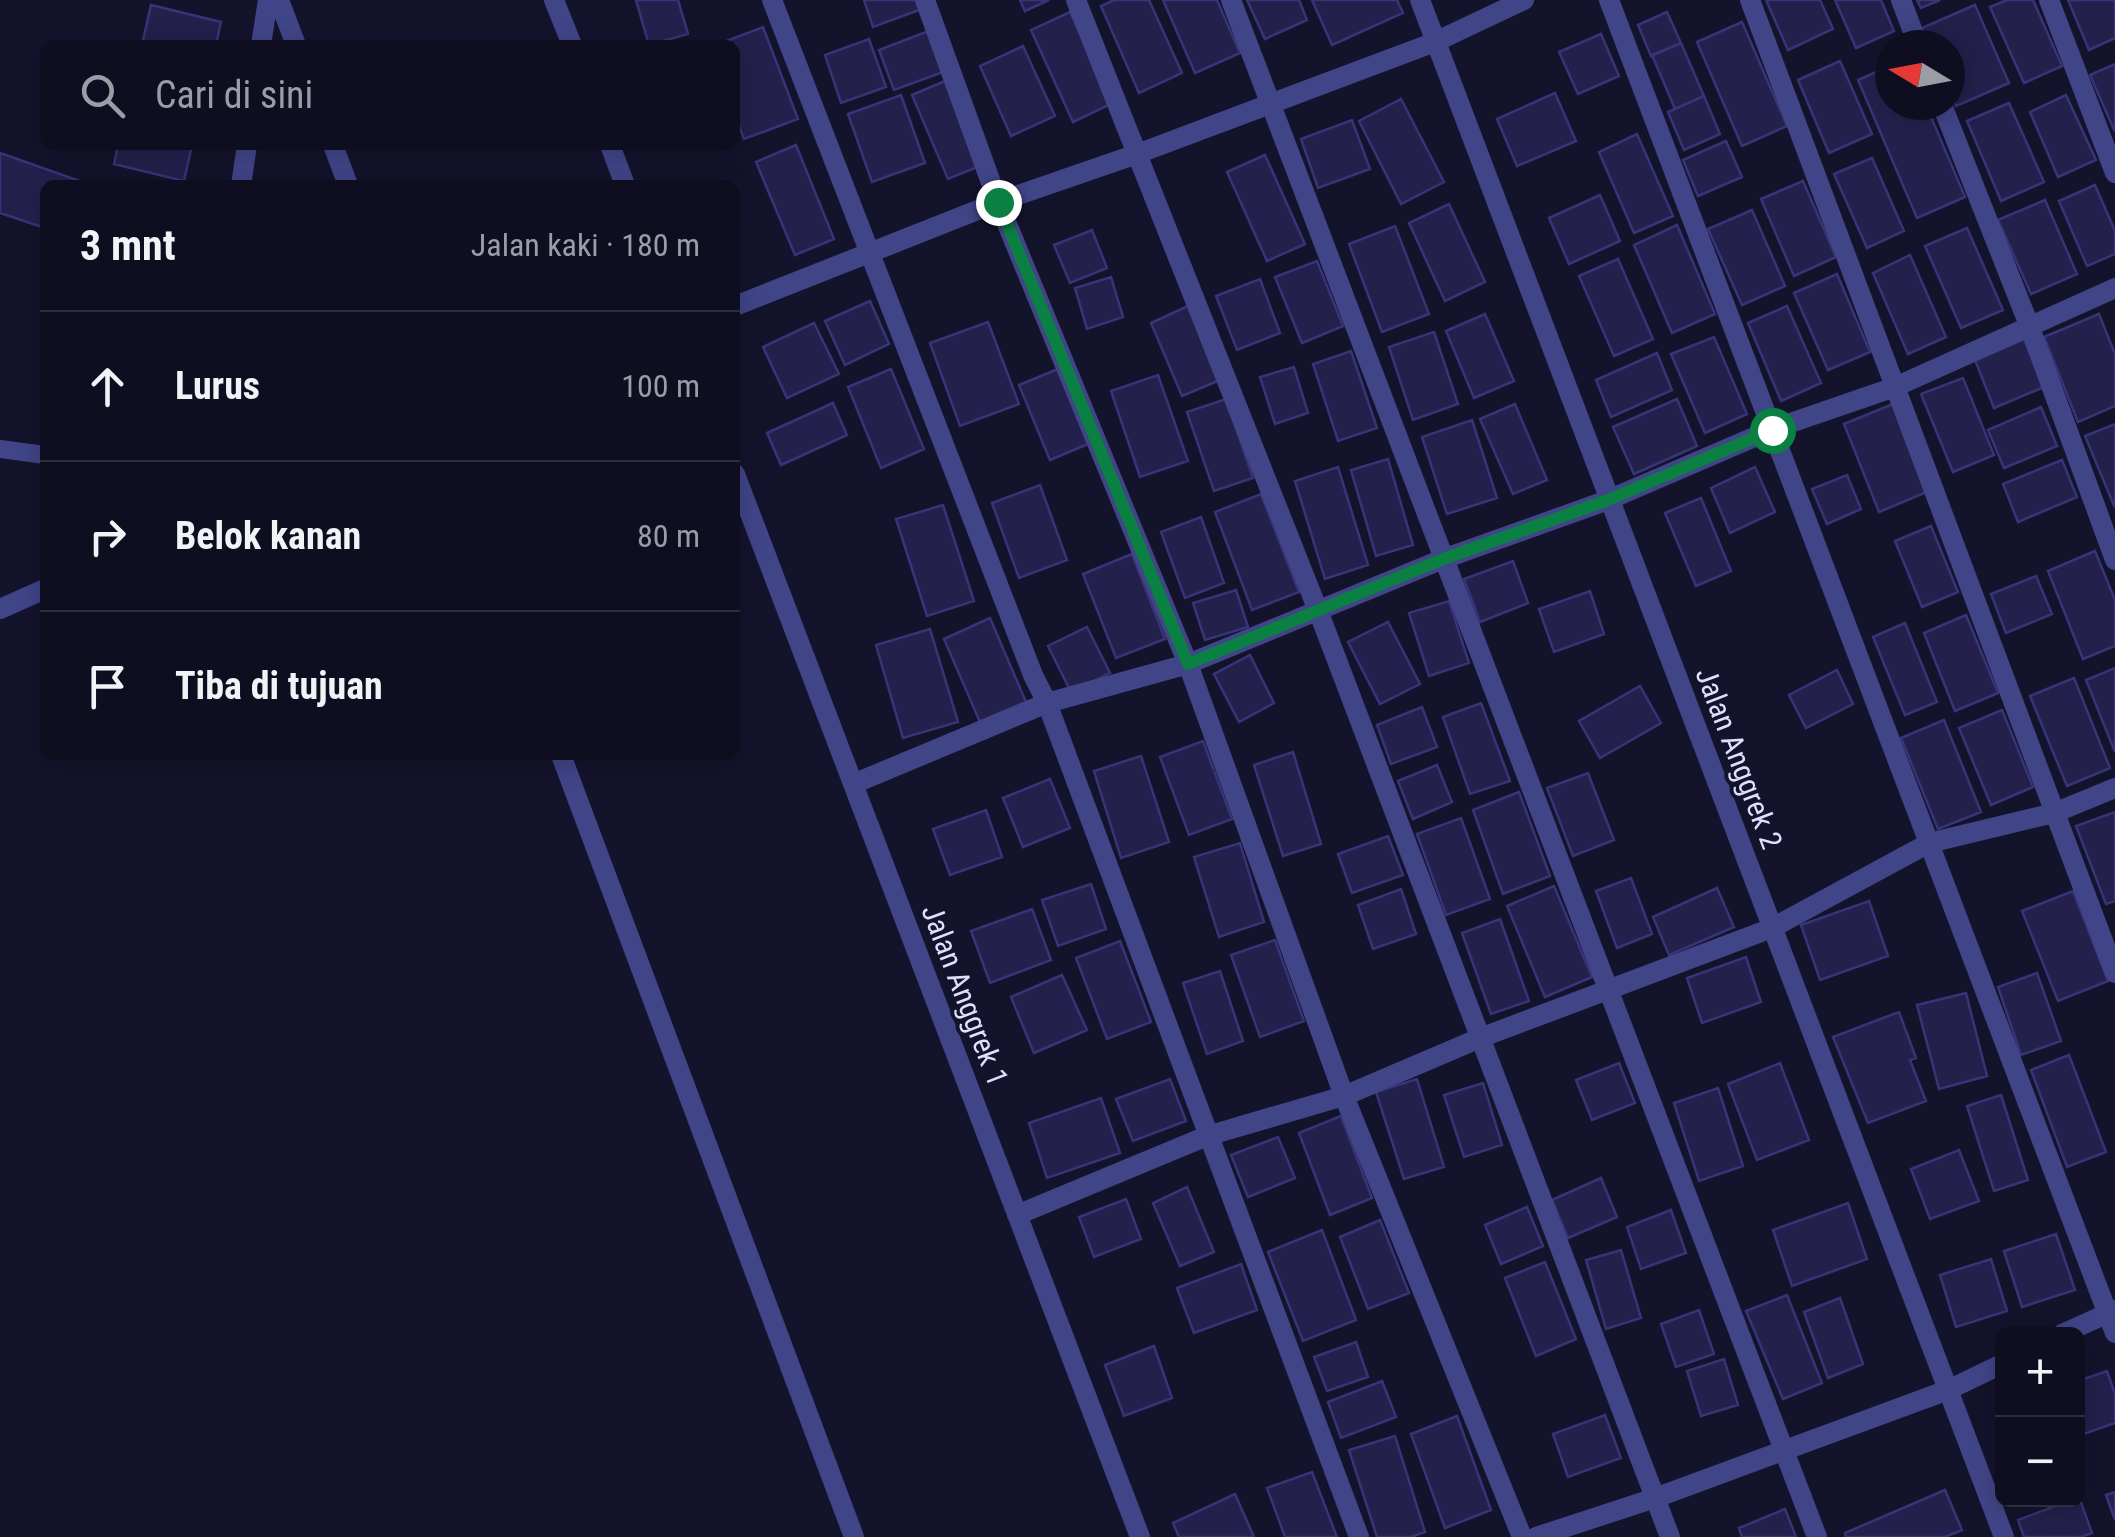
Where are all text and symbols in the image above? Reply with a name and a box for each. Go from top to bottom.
north arrow [1875,30,1965,120]
search box [40,40,740,150]
icon: search [75,68,130,123]
text: Cari di sini [155,73,313,117]
route end [976,180,1022,226]
text: 3 mnt [80,221,176,270]
text: Jalan kaki · 180 m [471,226,700,264]
icon: ahead [80,359,135,414]
text: Lurus [175,364,260,408]
text: 100 m [621,367,700,405]
route start [1750,408,1796,454]
icon: right [80,509,135,564]
text: Belok kanan [175,514,361,558]
text: 80 m [637,517,700,555]
icon: arrive [80,659,135,714]
street label: Jalan Anggrek 2 [1688,663,1790,853]
text: Tiba di tujuan [175,664,383,708]
street label: Jalan Anggrek 1 [914,900,1016,1090]
map controls [1995,1327,2085,1507]
button: + [1995,1327,2085,1417]
button: − [1995,1417,2085,1507]

